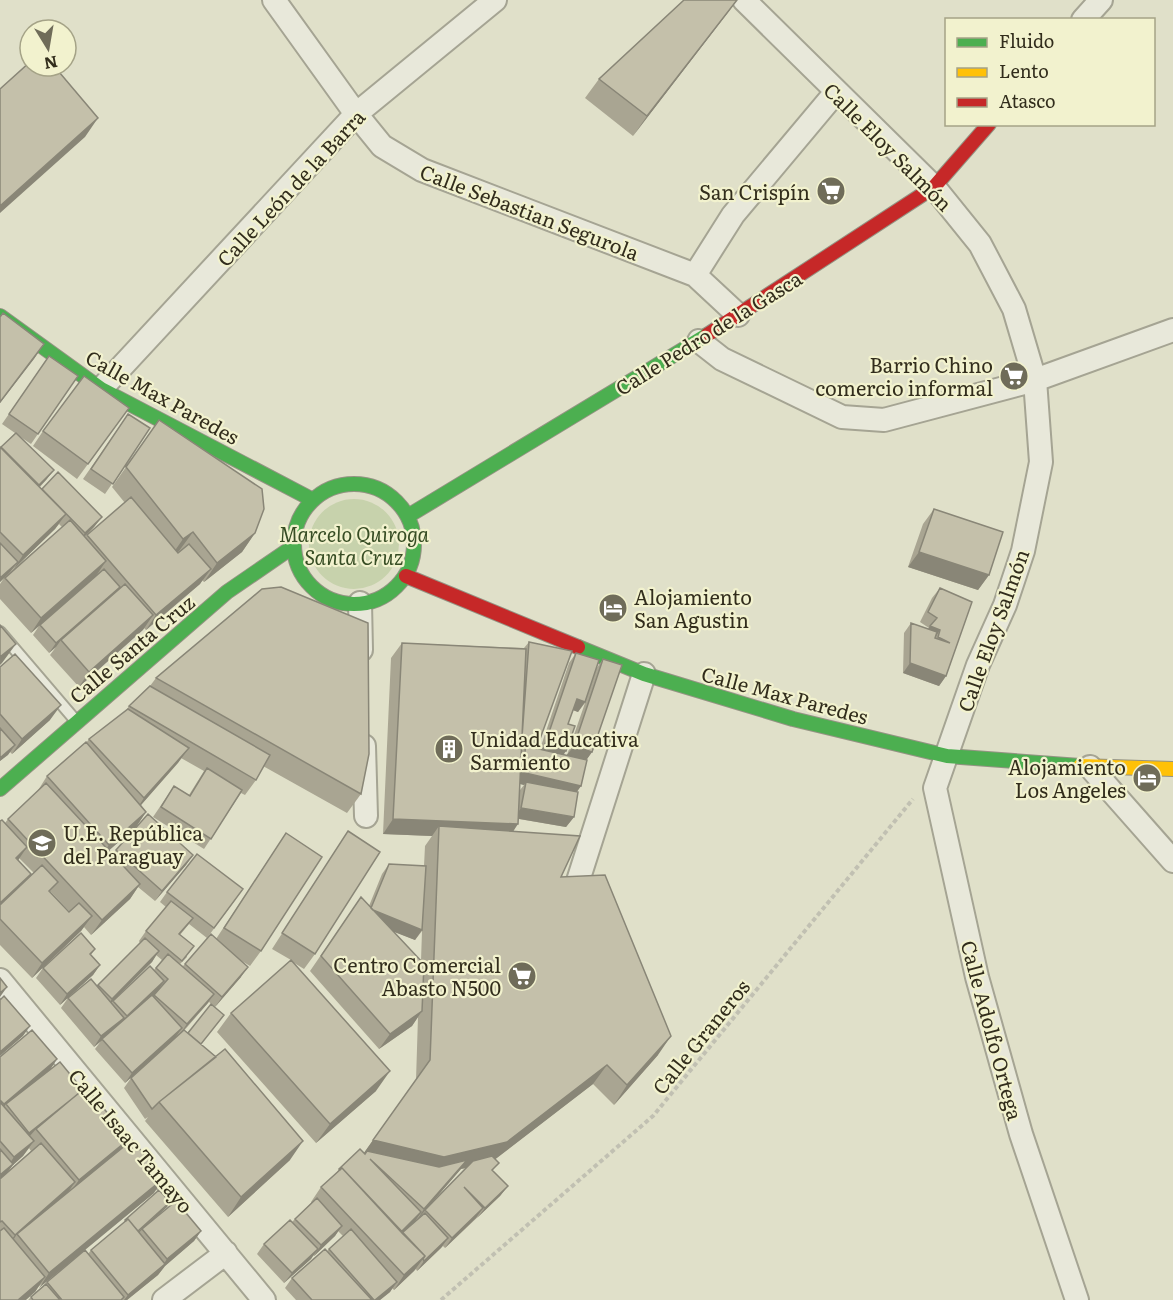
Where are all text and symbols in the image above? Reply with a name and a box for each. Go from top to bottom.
north arrow [18,18,78,78]
legend [945,18,1155,126]
text: Fluido [999,27,1054,54]
text: N [42,51,60,77]
text: Lento [999,57,1049,84]
street label: Calle Eloy Salmón [818,75,960,217]
text: Atasco [999,87,1056,114]
street label: Calle León de la Barra [209,102,371,272]
street label: Calle Sebastian Segurola [416,155,644,267]
supermarket icon: San Crispín [815,175,847,207]
place label: San Crispín [699,176,810,206]
street label: Calle Pedro de la Gasca [609,262,807,402]
street label: Calle Max Paredes [81,341,245,451]
place label: Barrio Chino comercio informal [815,349,993,402]
supermarket icon: Barrio Chino comercio informal [998,360,1030,392]
park label: Marcelo Quiroga Santa Cruz [279,518,430,571]
street label: Calle Eloy Salmón [949,544,1035,716]
place label: Alojamiento San Agustin [634,581,752,634]
street label: Calle Santa Cruz [62,586,200,710]
hotel icon: Alojamiento San Agustin [597,592,629,624]
street label: Calle Max Paredes [698,657,872,731]
place label: Unidad Educativa Sarmiento [470,723,639,776]
building icon: Unidad Educativa Sarmiento [433,733,465,765]
place label: Alojamiento Los Angeles [1008,751,1126,804]
hotel icon: Alojamiento Los Angeles [1131,762,1163,794]
place label: U.E. República del Paraguay [63,817,203,870]
school or university icon: U.E. República del Paraguay [26,827,58,859]
street label: Calle Adolfo Ortega [955,937,1031,1123]
place label: Centro Comercial Abasto N500 [333,949,501,1002]
supermarket icon: Centro Comercial Abasto N500 [506,960,538,992]
street label: Calle Graneros [644,972,756,1100]
street label: Calle Isaac Tamayo [62,1061,202,1219]

